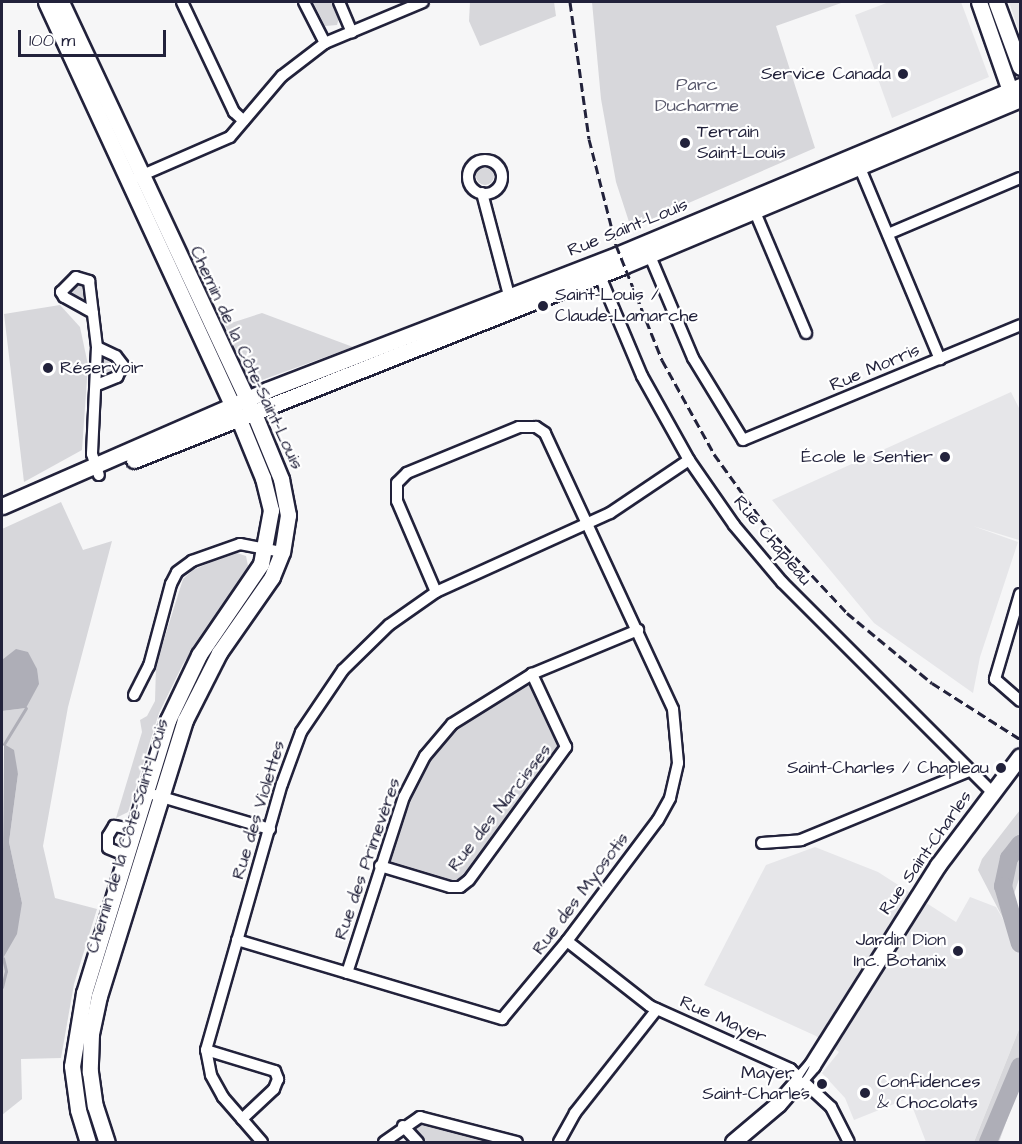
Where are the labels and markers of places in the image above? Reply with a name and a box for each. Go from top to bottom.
place label: Service Canada [761,63,891,85]
marker: Service Canada [896,67,910,81]
place label: Terrain Saint-Louis [697,122,786,164]
marker: Terrain Saint-Louis [678,136,692,150]
place label: Saint-Louis / Claude-Lamarche [555,285,698,328]
marker: Saint-Louis / Claude-Lamarche [536,299,550,313]
place label: Réservoir [60,357,143,379]
marker: Réservoir [41,361,55,375]
place label: École le Sentier [801,446,933,468]
marker: École le Sentier [938,450,952,464]
place label: Saint-Charles / Chapleau [787,757,989,779]
marker: Saint-Charles / Chapleau [994,761,1008,775]
place label: Jardin Dion Inc. Botanix [854,930,946,972]
marker: Jardin Dion Inc. Botanix [951,944,965,958]
place label: Mayer / Saint-Charles [702,1063,810,1106]
place label: Confidences & Chocolats [877,1072,980,1114]
marker: Mayer / Saint-Charles [815,1077,829,1091]
marker: Confidences & Chocolats [858,1086,872,1100]

